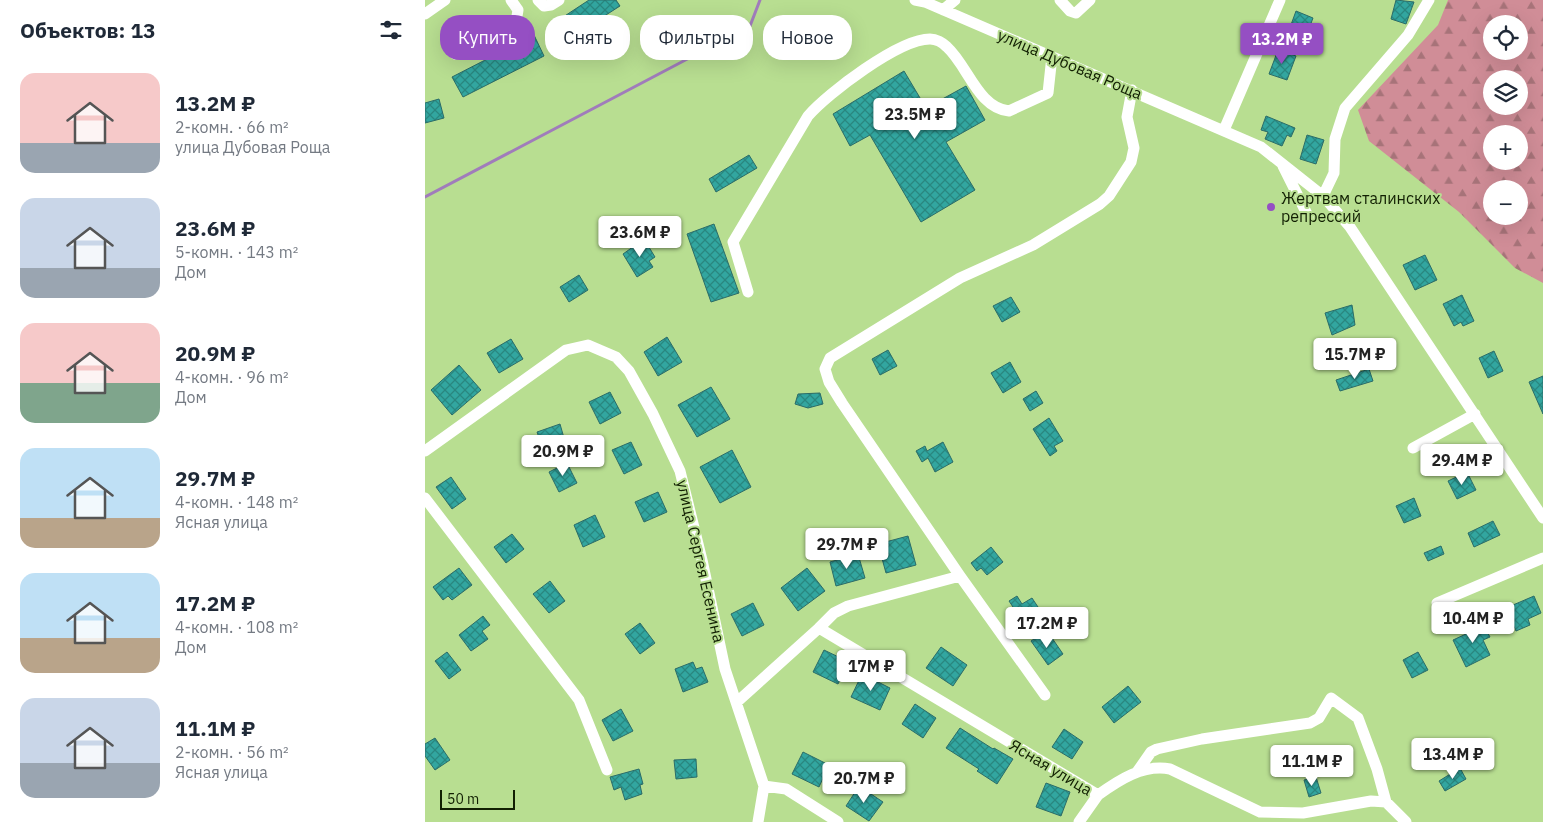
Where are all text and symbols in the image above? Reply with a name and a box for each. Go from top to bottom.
chip: Купить [440,15,535,60]
chip: Снять [545,15,630,60]
chip: Фильтры [640,15,753,60]
chip: Новое [763,15,852,60]
map controls [1483,15,1528,225]
button: locate [1483,15,1528,60]
text: Объектов: 13 [20,16,156,44]
icon: filters [377,16,405,44]
pin: 13.2M ₽ [1236,22,1328,65]
street label: улица Дубовая Роща [995,24,1146,104]
text: 13.2M ₽ [1251,29,1313,49]
button: layers [1483,70,1528,115]
text: 13.2M ₽ [175,89,255,117]
icon: home [60,93,120,153]
pin: 23.5M ₽ [869,98,961,140]
text: 23.5M ₽ [884,104,946,124]
text: 2-комн. · 66 m² [175,117,289,137]
button: + [1483,125,1528,170]
text: улица Дубовая Роща [175,137,330,157]
button: − [1483,180,1528,225]
place label: Жертвам сталинских репрессий [1281,188,1440,226]
marker: Жертвам сталинских репрессий [1265,201,1277,213]
text: 23.6M ₽ [175,214,255,242]
pin: 23.6M ₽ [594,216,686,258]
icon: home [60,218,120,278]
text: 23.6M ₽ [609,222,671,242]
text: 5-комн. · 143 m² [175,242,298,262]
text: Дом [175,262,207,282]
pin: 15.7M ₽ [1309,338,1401,380]
text: 20.9M ₽ [175,339,255,367]
icon: home [60,343,120,403]
text: 15.7M ₽ [1324,344,1386,364]
text: 4-комн. · 96 m² [175,367,289,387]
text: Дом [175,387,207,407]
pin: 20.9M ₽ [517,434,609,477]
text: 20.9M ₽ [532,441,594,461]
pin: 29.4M ₽ [1416,444,1508,486]
text: 29.4M ₽ [1431,450,1493,470]
text: 29.7M ₽ [175,464,255,492]
icon: home [60,468,120,528]
street label: улица Сергея Есенина [673,478,730,645]
text: 4-комн. · 148 m² [175,492,298,512]
text: Ясная улица [175,512,268,532]
pin: 29.7M ₽ [801,528,893,570]
text: 29.7M ₽ [816,534,878,554]
text: 17.2M ₽ [175,589,255,617]
icon: home [60,593,120,653]
pin: 10.4M ₽ [1427,602,1519,644]
pin: 17.2M ₽ [1001,606,1093,649]
text: 10.4M ₽ [1442,608,1504,628]
text: 17.2M ₽ [1016,613,1078,633]
text: 4-комн. · 108 m² [175,617,298,637]
text: Дом [175,637,207,657]
pin: 17M ₽ [836,650,906,692]
text: 17M ₽ [848,656,894,676]
text: 11.1M ₽ [175,714,255,742]
icon: home [60,718,120,778]
street label: Ясная улица [1006,735,1096,800]
pin: 13.4M ₽ [1407,738,1499,780]
text: 2-комн. · 56 m² [175,742,289,762]
pin: 11.1M ₽ [1266,744,1358,787]
text: 13.4M ₽ [1422,744,1484,764]
text: 11.1M ₽ [1281,751,1343,771]
text: Ясная улица [175,762,268,782]
pin: 20.7M ₽ [818,762,910,804]
text: 20.7M ₽ [833,768,895,788]
scale bar [440,787,515,810]
text: 50 m [447,790,479,808]

